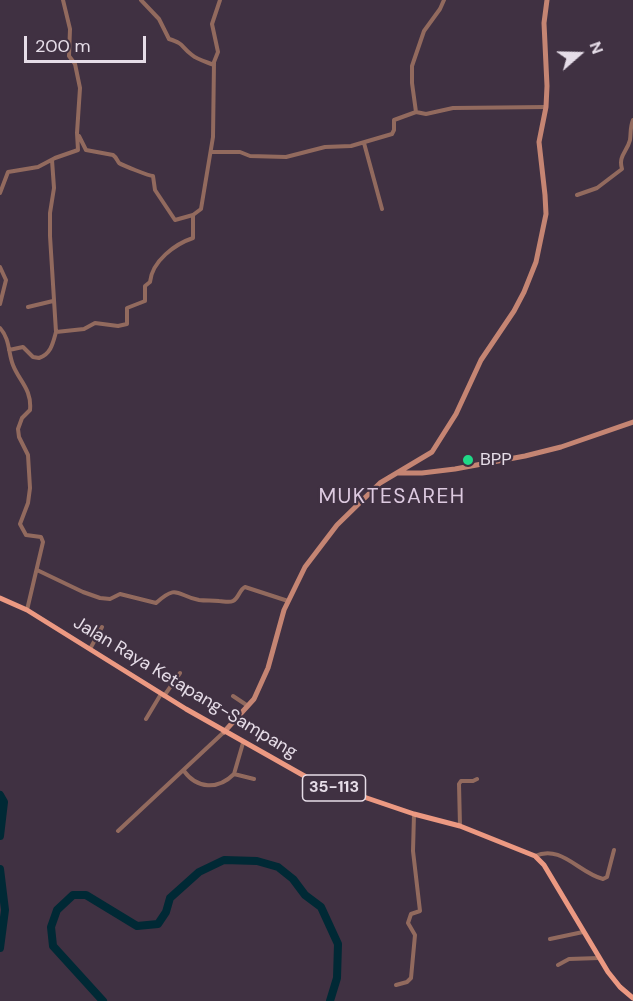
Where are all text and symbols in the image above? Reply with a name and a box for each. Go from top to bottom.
scale bar [27,24,148,62]
north arrow [549,24,609,84]
text: 200 m [35,34,91,58]
text: N [585,39,608,57]
place label: BPP [480,449,512,471]
marker: BPP [461,453,475,467]
district label: MUKTESAREH [318,484,466,510]
street label: Jalan Raya Ketapang-Sampang [69,612,301,764]
road number: 35-113 [302,775,366,801]

